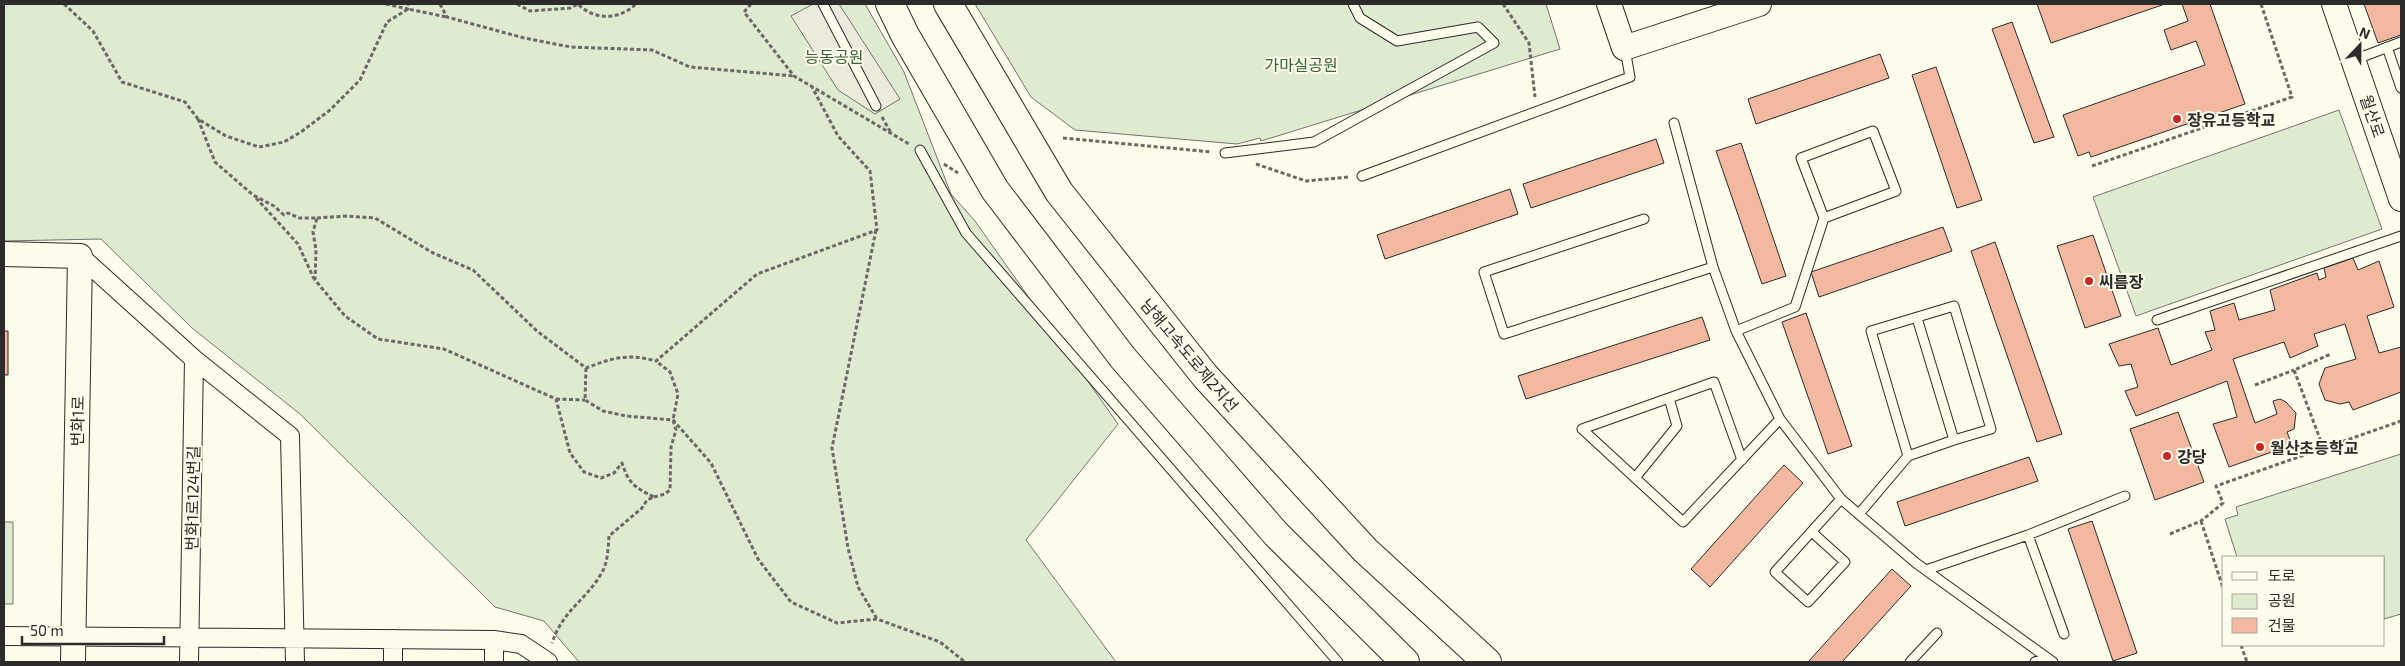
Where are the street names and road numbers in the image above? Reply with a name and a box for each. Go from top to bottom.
street label: 월산로 [2357,92,2389,140]
street label: 남해고속도로제2지선 [1137,295,1243,415]
street label: 번화1로 [67,395,87,446]
street label: 번화1로124번길 [182,445,202,551]

